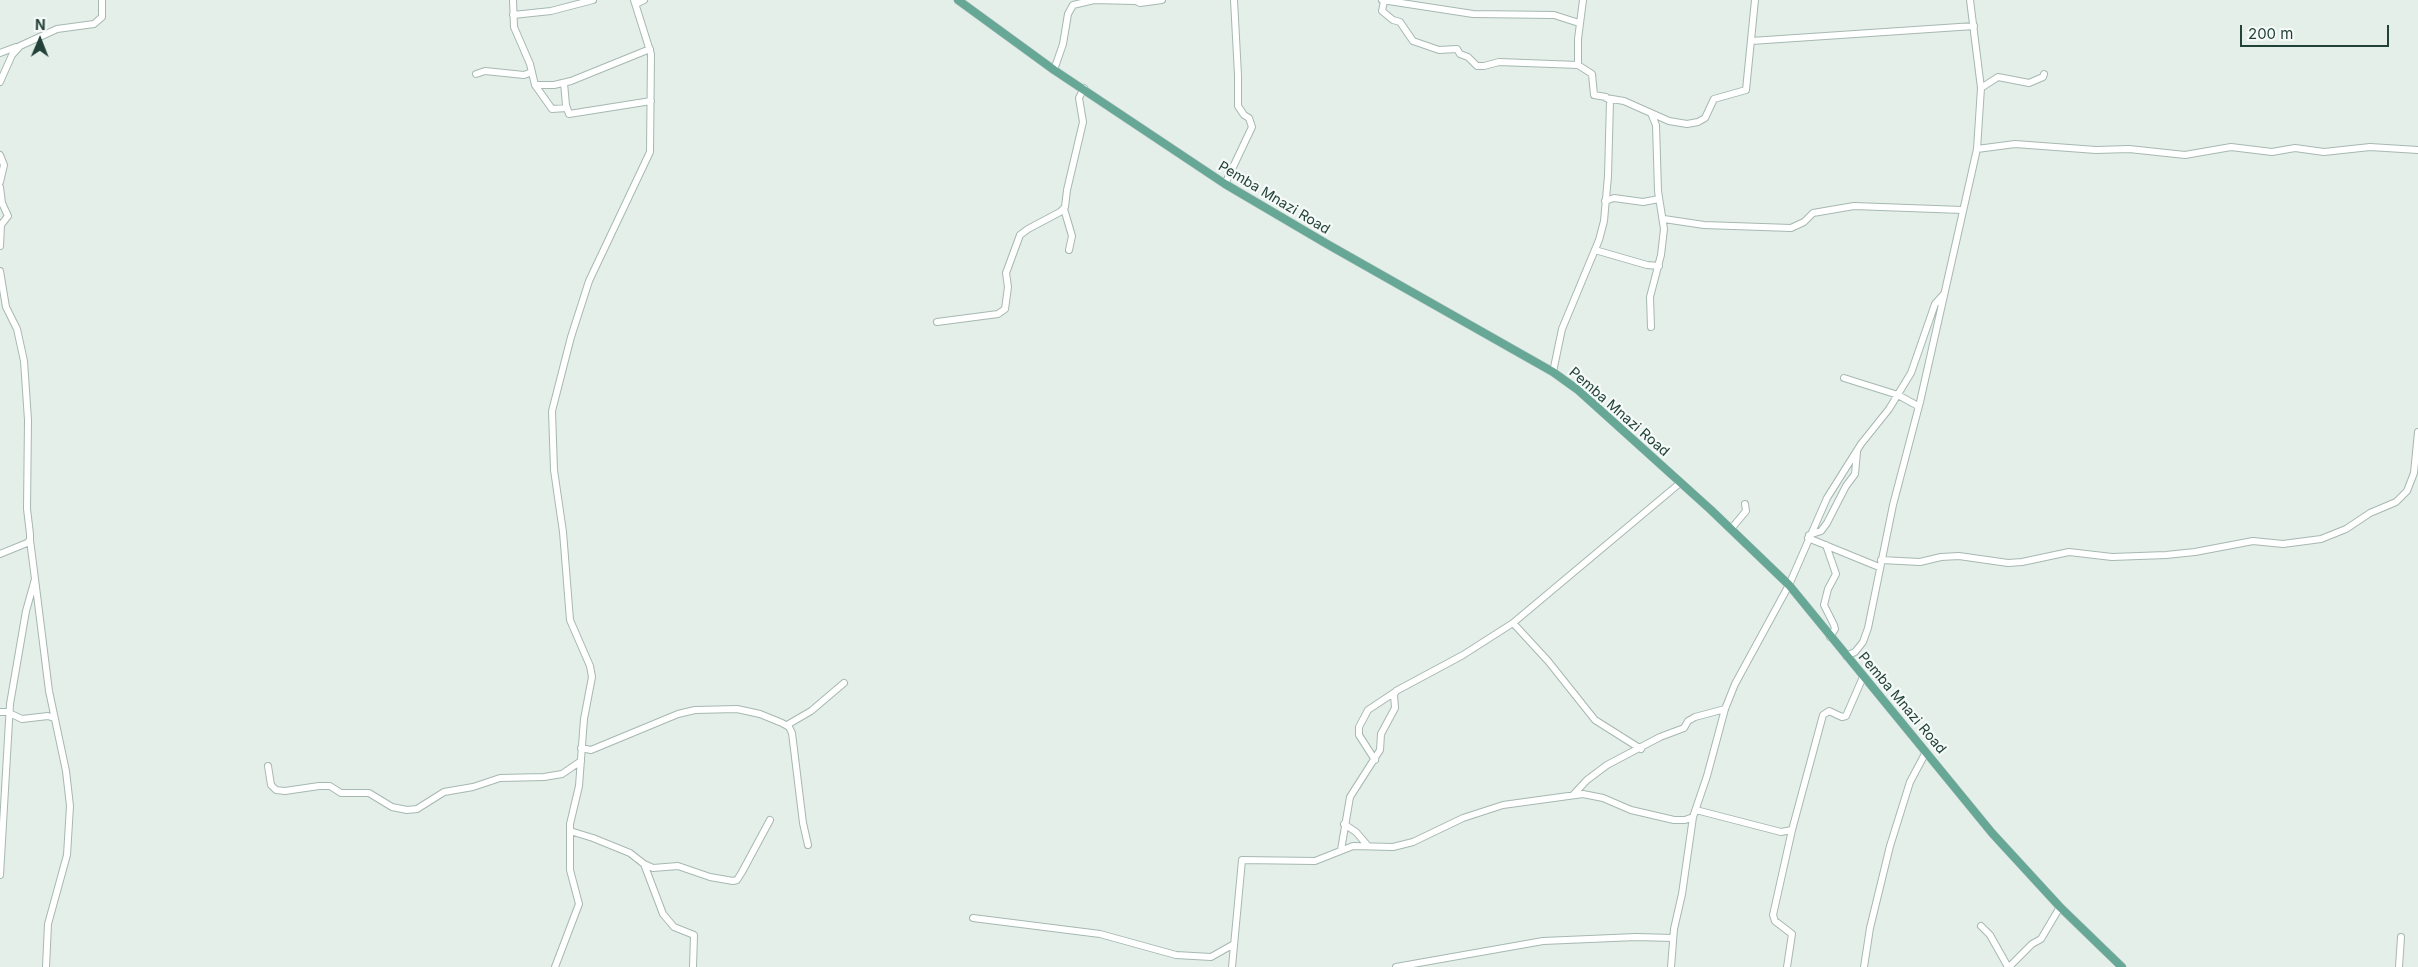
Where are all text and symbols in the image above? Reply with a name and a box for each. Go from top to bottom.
north arrow [15,15,65,65]
scale bar [2243,15,2392,47]
text: N [35,16,46,33]
text: 200 m [2248,24,2293,43]
street label: Pemba Mnazi Road [1215,158,1333,238]
street label: Pemba Mnazi Road [1565,364,1673,460]
street label: Pemba Mnazi Road [1855,649,1949,757]

